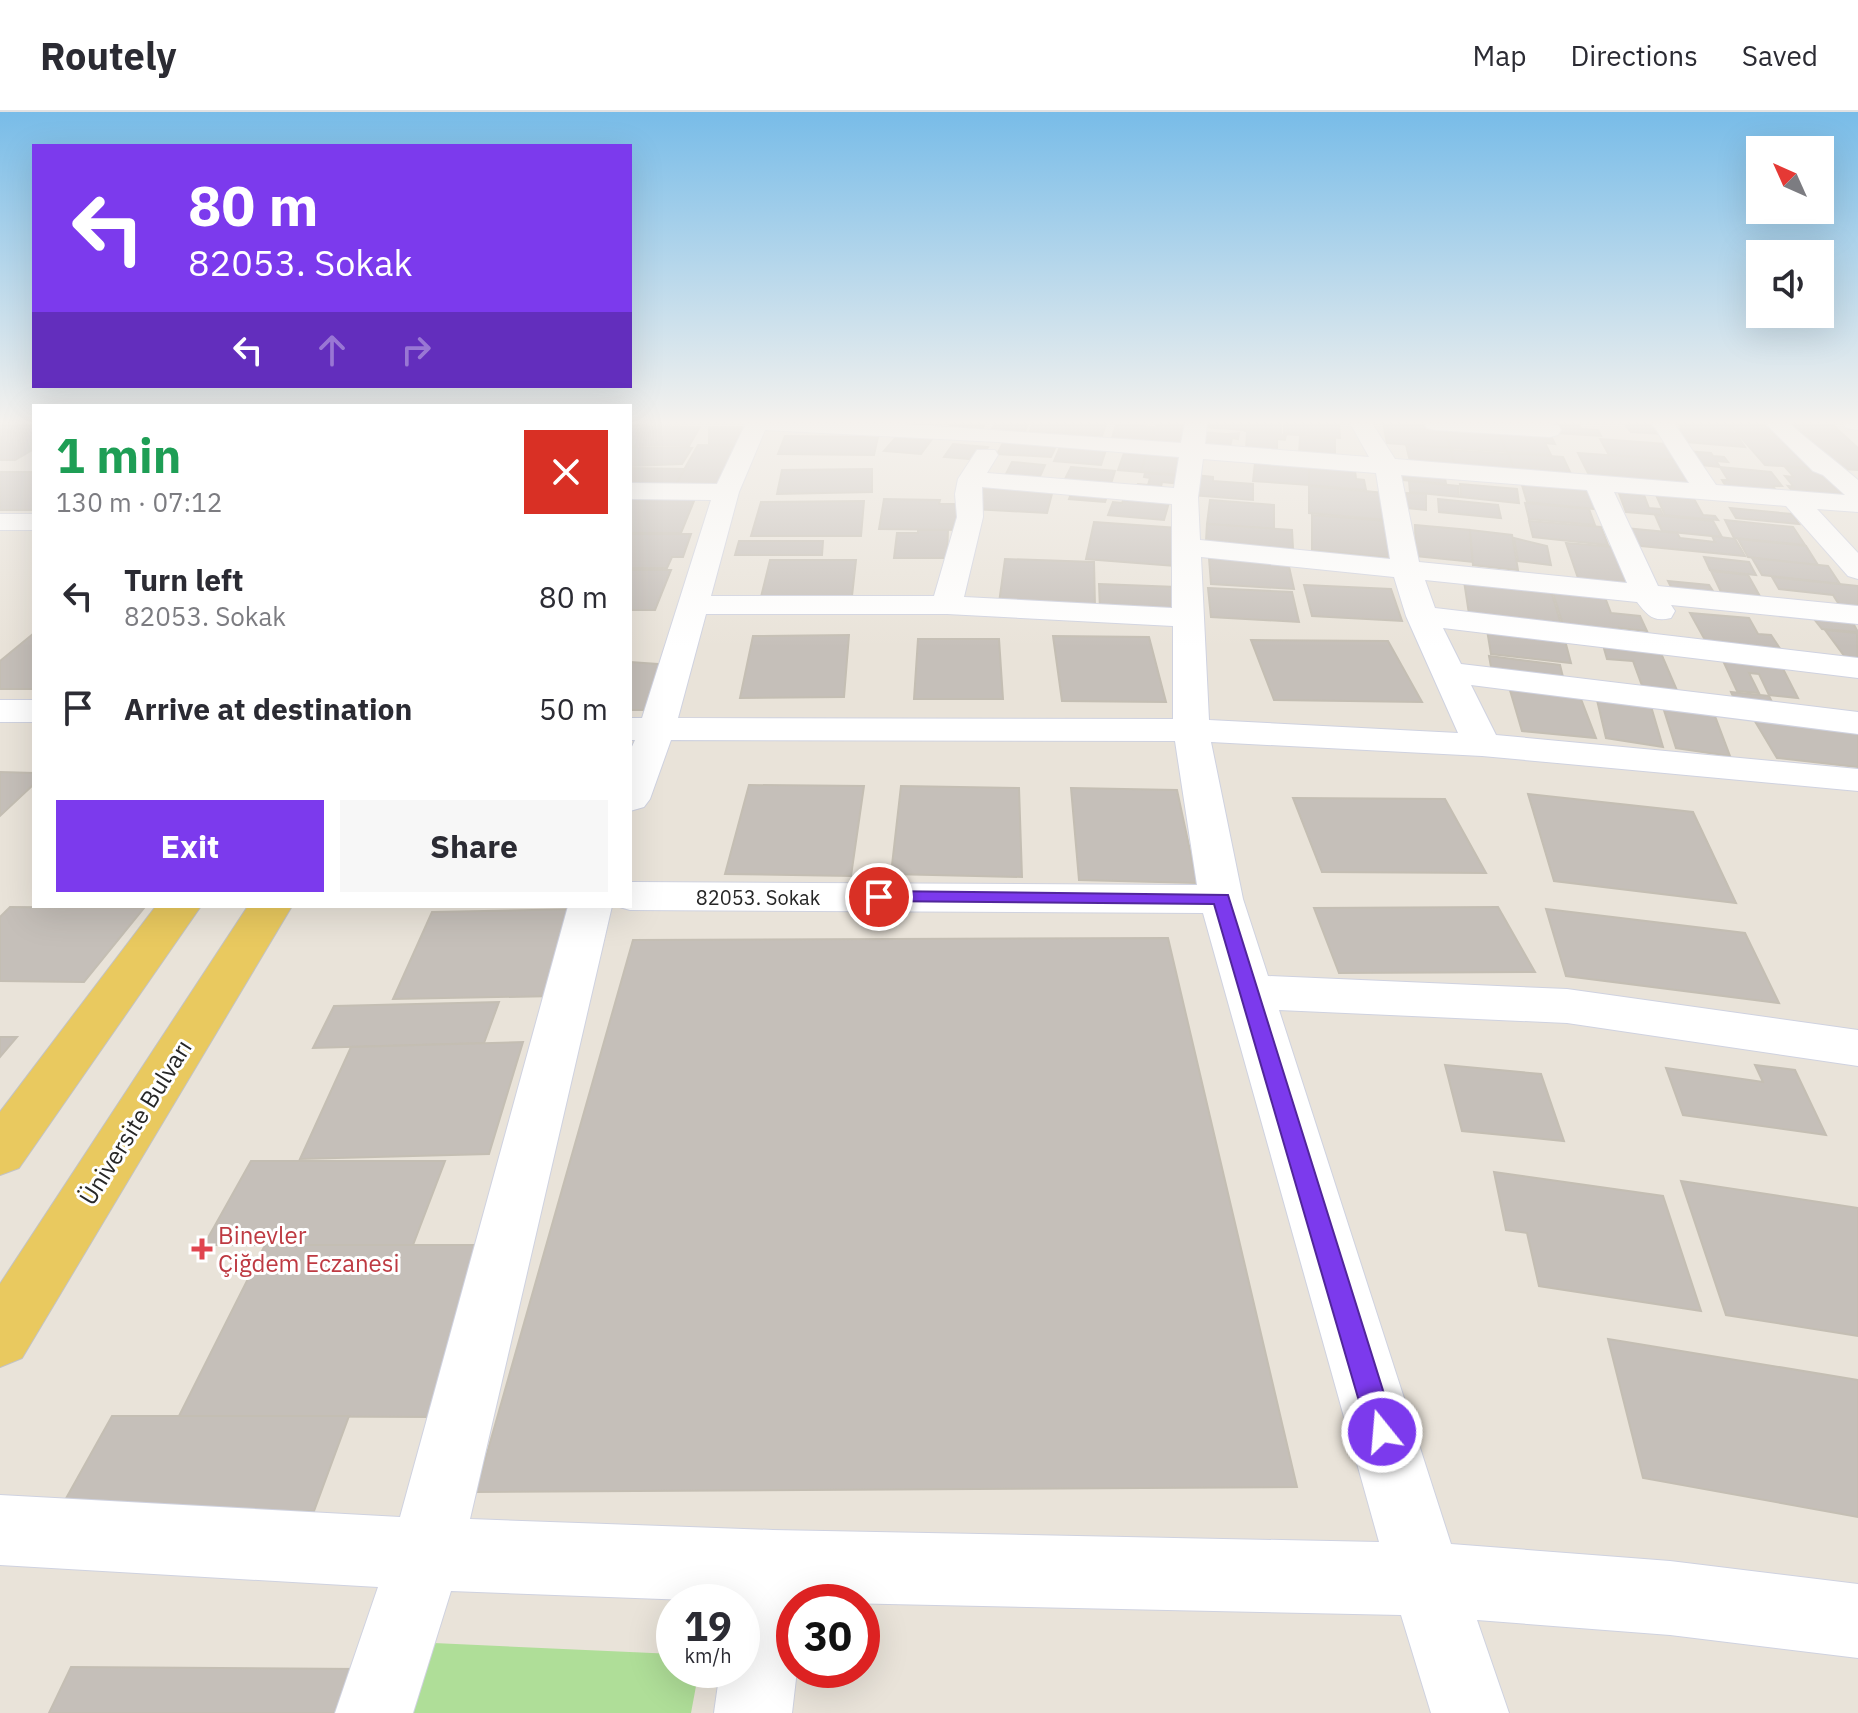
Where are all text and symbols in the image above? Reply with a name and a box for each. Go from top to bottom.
text: Routely [40,31,176,80]
text: Map [1472,37,1526,74]
text: Directions [1570,37,1698,74]
text: Saved [1742,37,1818,74]
north arrow [1746,136,1834,224]
map controls [1746,136,1834,328]
text: 80 m [188,169,318,241]
icon: left [56,176,160,280]
text: 82053. Sokak [188,239,412,286]
button: sound [1746,240,1834,328]
icon: left [226,328,270,372]
icon: ahead [310,328,354,372]
icon: right [394,328,438,372]
text: 1 min [56,424,181,486]
button: close [524,430,608,514]
text: 130 m · 07:12 [56,485,222,519]
text: Turn left [124,560,243,599]
icon: left [56,574,100,618]
text: 80 m [539,577,608,616]
text: 82053. Sokak [124,599,286,633]
icon: arrive [56,686,100,730]
text: Arrive at destination [124,689,412,728]
text: 50 m [539,689,608,728]
button: Exit [56,800,324,892]
button: Share [340,800,608,892]
pin [845,863,913,931]
icon: arrive [857,875,901,919]
street label: 82053. Sokak [696,884,821,911]
street label: Üniversite Bulvarı [71,1033,199,1211]
place label: Binevler Çiğdem Eczanesi [218,1219,400,1279]
marker: Binevler Çiğdem Eczanesi [193,1240,211,1258]
position arrow [1340,1390,1424,1474]
speed limit sign: 30 [776,1584,880,1688]
text: 19 [684,1600,732,1652]
text: km/h [684,1642,732,1669]

